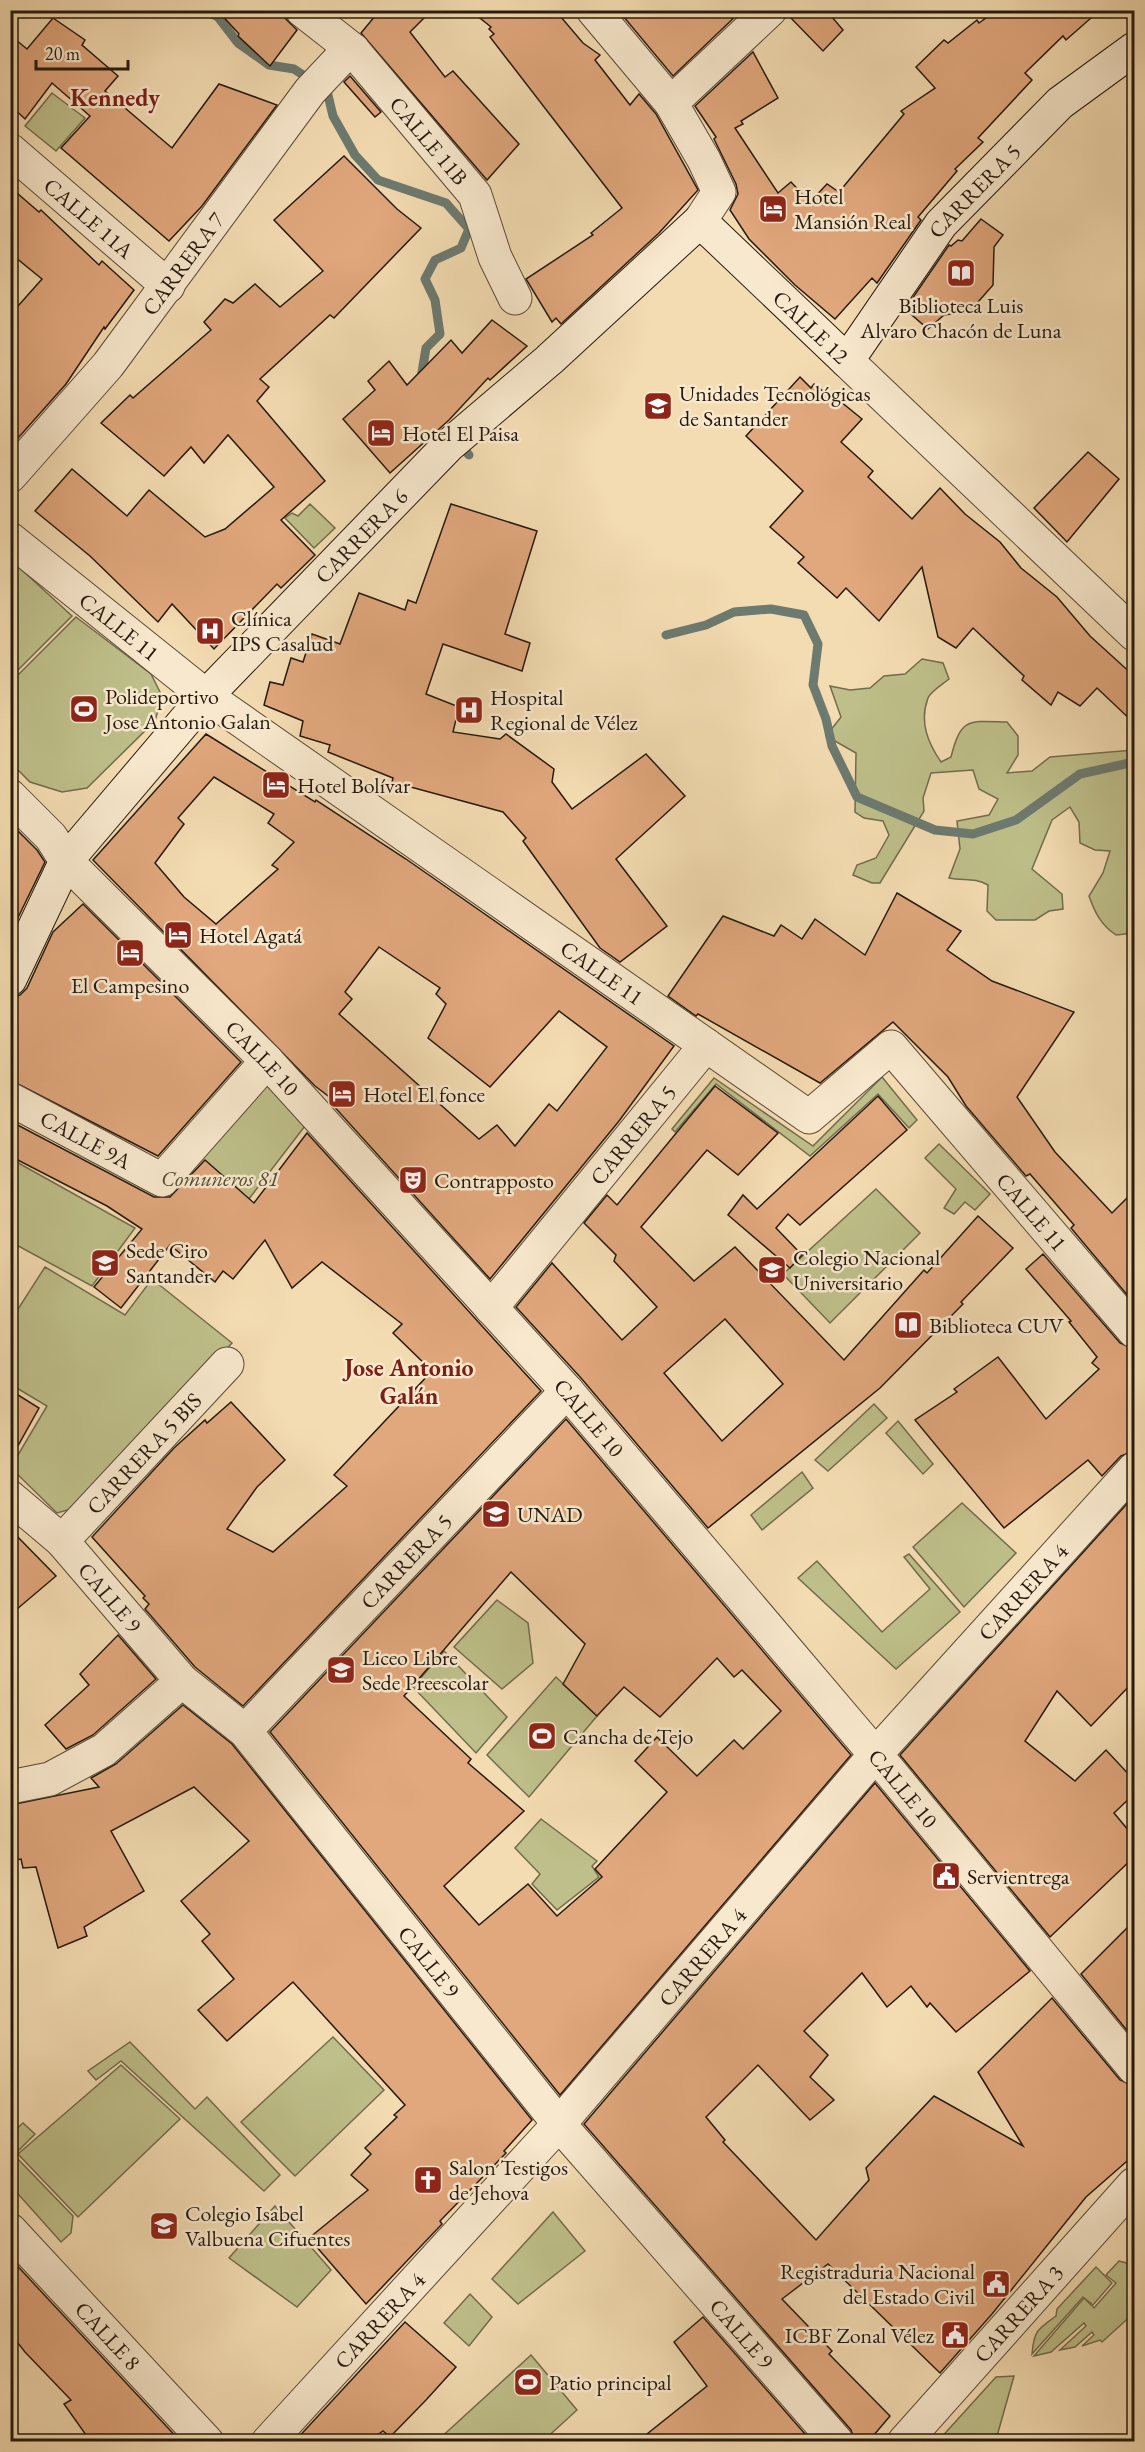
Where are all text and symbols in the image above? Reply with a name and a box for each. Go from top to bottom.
scale bar [36,33,128,71]
text: 20 m [45,42,80,65]
district label: Kennedy [70,82,160,114]
street label: CALLE 11B [383,90,475,191]
street label: CARRERA 5 [921,137,1027,244]
street label: CALLE 11A [38,171,140,265]
place label: Hotel Mansión Real [794,182,912,236]
hotel icon: Hotel Mansión Real [757,193,789,225]
street label: CARRERA 7 [135,206,231,321]
library icon: Biblioteca Luis Alvaro Chacón de Luna [945,257,977,289]
street label: CALLE 12 [767,284,855,370]
place label: Biblioteca Luis Alvaro Chacón de Luna [859,291,1062,345]
place label: Unidades Tecnológicas de Santander [679,379,871,433]
school or university icon: Unidades Tecnológicas de Santander [642,390,674,422]
hotel icon: Hotel El Paisa [365,417,397,449]
place label: Hotel El Paisa [402,419,519,448]
street label: CARRERA 6 [308,482,414,589]
street label: CALLE 11 [73,586,165,667]
place label: Clínica IPS Casalud [231,604,334,658]
hospital icon: Clínica IPS Casalud [194,615,226,647]
place label: Polideportivo Jose Antonio Galan [103,682,271,736]
place label: Hospital Regional de Vélez [490,683,638,737]
sports icon: Polideportivo Jose Antonio Galan [68,693,100,725]
hospital icon: Hospital Regional de Vélez [453,694,485,726]
hotel icon: Hotel Bolívar [260,769,292,801]
place label: Hotel Bolívar [297,771,411,800]
hotel icon: Hotel Agatá [162,919,194,951]
place label: Hotel Agatá [199,921,302,950]
street label: CALLE 11 [555,933,649,1011]
hotel icon: El Campesino [114,937,146,969]
place label: El Campesino [71,971,189,1000]
street label: CALLE 10 [219,1013,306,1102]
hotel icon: Hotel El fonce [326,1078,358,1110]
street label: CARRERA 5 [583,1078,682,1191]
place label: Hotel El fonce [363,1080,485,1109]
street label: CALLE 9A [35,1103,137,1176]
park label: Comuneros 81 [161,1164,279,1193]
theatre icon: Contrapposto [397,1164,429,1196]
place label: Contrapposto [434,1166,554,1195]
street label: CALLE 11 [990,1166,1074,1257]
place label: Sede Ciro Santander [126,1236,212,1290]
place label: Colegio Nacional Universitario [793,1243,940,1297]
school or university icon: Sede Ciro Santander [89,1247,121,1279]
school or university icon: Colegio Nacional Universitario [756,1254,788,1286]
library icon: Biblioteca CUV [892,1309,924,1341]
place label: Biblioteca CUV [929,1311,1064,1340]
district label: Jose Antonio Galán [342,1352,474,1411]
street label: CALLE 10 [548,1372,631,1463]
street label: CARRERA 5 BIS [80,1386,208,1520]
school or university icon: UNAD [480,1498,512,1530]
place label: UNAD [517,1500,582,1529]
street label: CARRERA 5 [354,1507,458,1615]
street label: CARRERA 4 [971,1537,1075,1647]
street label: CALLE 9 [72,1556,149,1639]
place label: Liceo Libre Sede Preescolar [362,1643,489,1697]
school or university icon: Liceo Libre Sede Preescolar [325,1654,357,1686]
sports icon: Cancha de Tejo [526,1720,558,1752]
place label: Cancha de Tejo [563,1722,694,1751]
street label: CALLE 10 [862,1742,945,1834]
public building icon: Servientrega [930,1860,962,1892]
place label: Servientrega [967,1862,1070,1891]
street label: CARRERA 4 [652,1901,753,2012]
street label: CALLE 9 [392,1920,467,2004]
place label: Salon Testigos de Jehova [449,2153,568,2207]
church icon: Salon Testigos de Jehova [412,2164,444,2196]
place label: Colegio Isabel Valbuena Cifuentes [185,2199,350,2253]
school or university icon: Colegio Isabel Valbuena Cifuentes [148,2210,180,2242]
place label: Registraduria Nacional del Estado Civil [780,2257,975,2311]
street label: CARRERA 3 [967,2259,1070,2369]
street label: CARRERA 4 [328,2265,431,2375]
public building icon: Registraduria Nacional del Estado Civil [980,2268,1012,2300]
street label: CALLE 9 [703,2292,781,2375]
street label: CALLE 8 [69,2295,147,2376]
public building icon: ICBF Zonal Vélez [939,2319,971,2351]
place label: ICBF Zonal Vélez [785,2321,935,2350]
sports icon: Patio principal [512,2366,544,2398]
place label: Patio principal [549,2368,672,2397]

